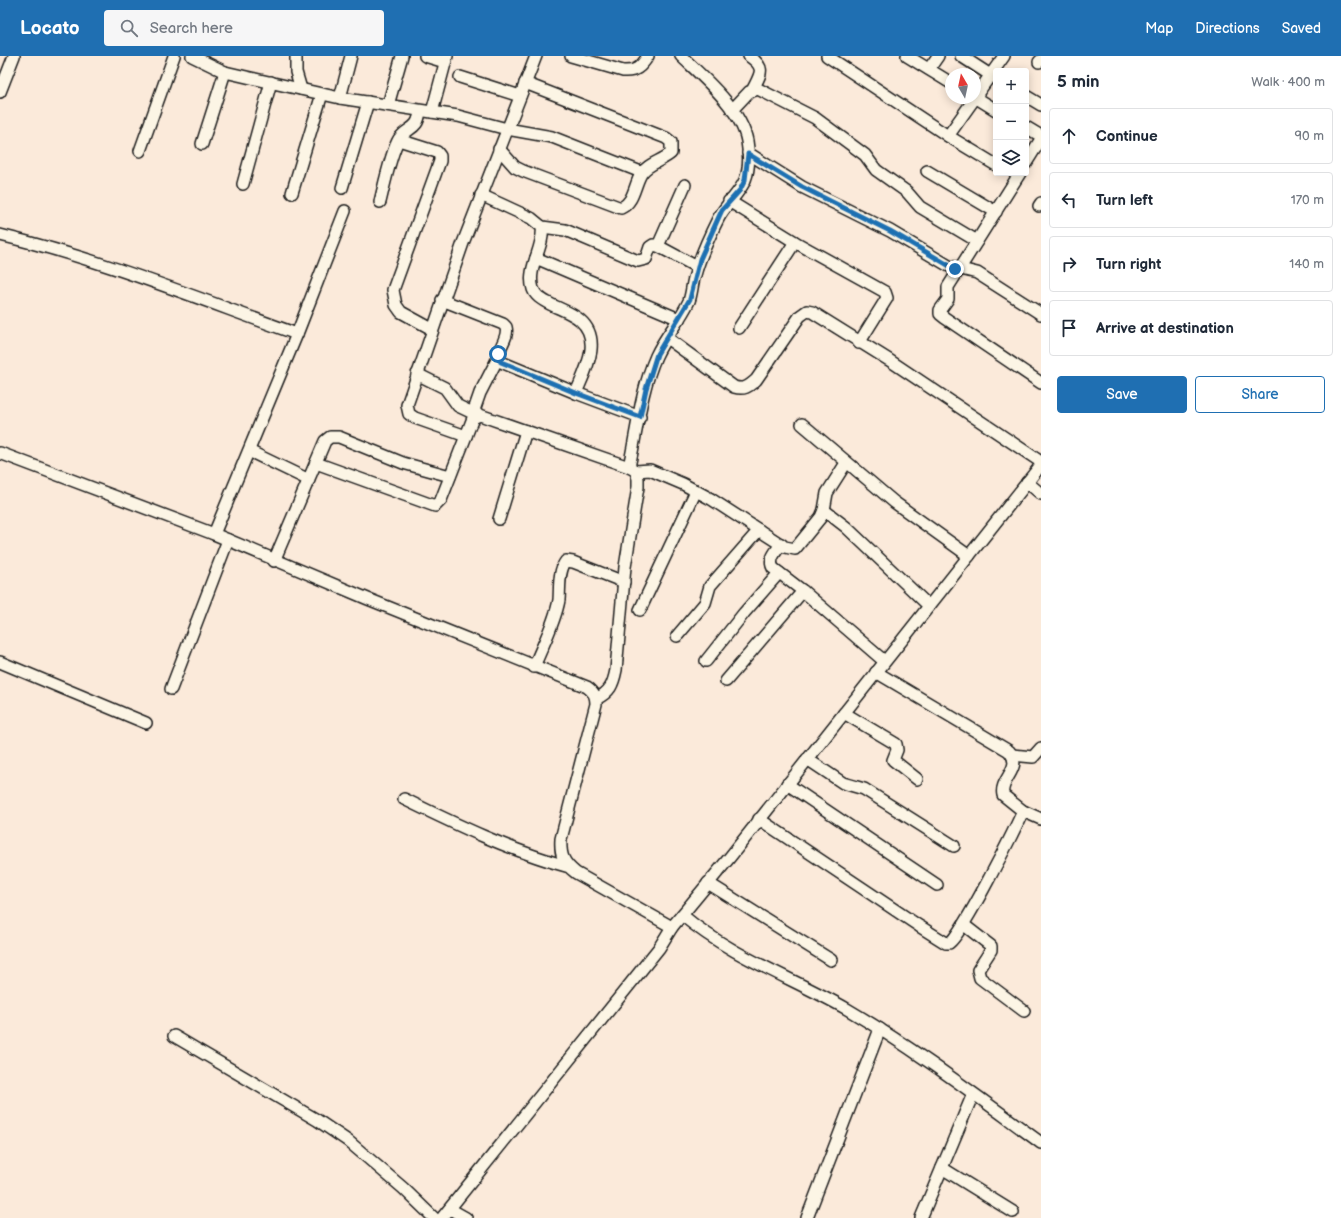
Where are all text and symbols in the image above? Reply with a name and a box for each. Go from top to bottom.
search box [104,10,384,46]
text: Locato [20,17,80,40]
icon: search [118,17,140,39]
text: Search here [150,19,233,38]
text: Map [1145,20,1173,37]
text: Directions [1195,20,1260,37]
text: Saved [1282,20,1321,37]
north arrow [945,68,981,104]
map controls [993,68,1029,176]
button: + [993,68,1029,104]
text: 5 min [1057,72,1100,92]
text: Walk · 400 m [1251,74,1325,90]
button: − [993,104,1029,140]
icon: ahead [1058,125,1080,147]
text: Continue [1096,127,1158,146]
text: 90 m [1295,128,1324,144]
button: layers [993,140,1029,176]
icon: left [1058,189,1080,211]
text: Turn left [1096,191,1153,210]
text: 170 m [1291,192,1324,208]
icon: right [1058,253,1080,275]
text: Turn right [1096,255,1161,274]
text: 140 m [1289,256,1324,272]
route end [946,260,964,278]
icon: arrive [1058,317,1080,339]
text: Arrive at destination [1096,319,1234,338]
route start [489,345,507,363]
button: Save [1057,376,1187,413]
button: Share [1195,376,1325,413]

